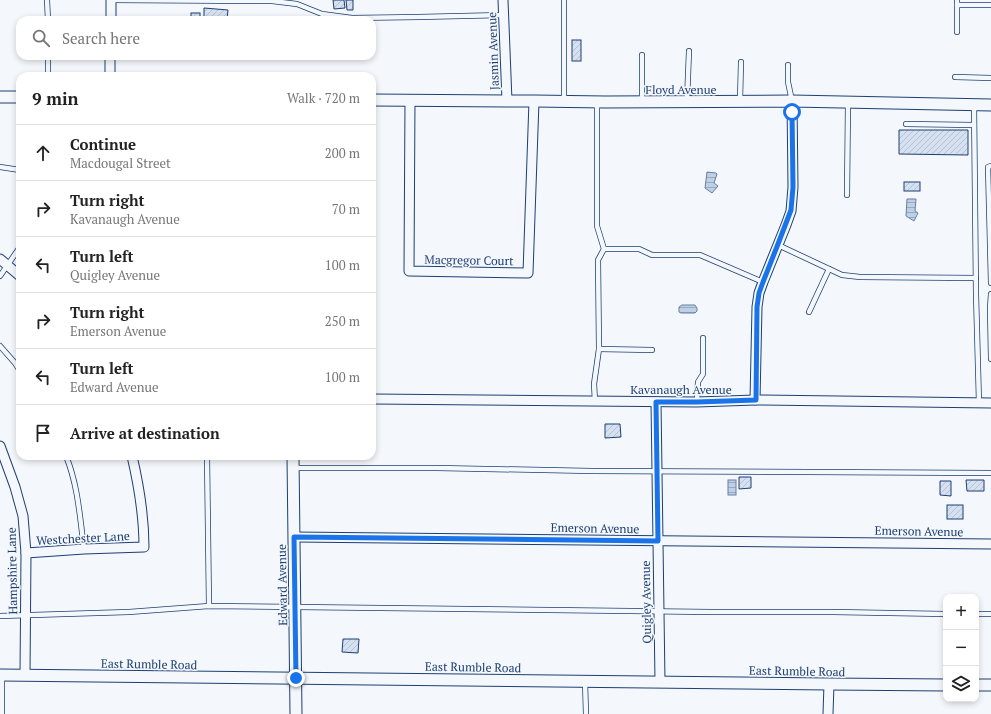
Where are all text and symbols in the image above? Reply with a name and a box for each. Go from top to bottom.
street label: Jasmin Avenue [484,12,502,90]
search box [16,16,376,60]
icon: search [30,27,52,49]
text: Search here [62,28,140,48]
street label: Floyd Avenue [645,82,717,97]
text: 9 min [32,87,79,110]
text: Walk · 720 m [287,89,360,107]
route start [783,103,801,121]
text: Continue [70,134,136,154]
icon: ahead [32,142,54,164]
text: 200 m [325,144,360,162]
text: Macdougal Street [70,154,171,172]
text: Turn right [70,190,145,210]
icon: right [32,198,54,220]
text: 70 m [332,200,360,218]
text: Kavanaugh Avenue [70,210,180,228]
text: Turn left [70,246,134,266]
street label: Macgregor Court [424,252,514,268]
icon: left [32,254,54,276]
text: 100 m [325,256,360,274]
text: Quigley Avenue [70,266,160,284]
text: Turn right [70,302,145,322]
icon: right [32,310,54,332]
text: 250 m [325,312,360,330]
text: Emerson Avenue [70,322,166,340]
text: Turn left [70,358,134,378]
icon: left [32,366,54,388]
text: 100 m [325,368,360,386]
text: Edward Avenue [70,378,159,396]
street label: Kavanaugh Avenue [630,382,732,397]
icon: arrive [32,422,54,444]
text: Arrive at destination [70,423,220,443]
street label: Emerson Avenue [550,520,640,536]
street label: Emerson Avenue [874,523,964,539]
street label: Hampshire Lane [4,527,20,615]
street label: Westchester Lane [36,528,130,548]
street label: Edward Avenue [274,544,290,626]
street label: Quigley Avenue [638,560,654,644]
map controls [943,594,979,702]
button: + [943,594,979,630]
button: − [943,630,979,666]
street label: East Rumble Road [101,656,198,672]
street label: East Rumble Road [425,659,522,675]
street label: East Rumble Road [749,663,846,679]
button: layers [943,666,979,702]
route end [287,669,305,687]

